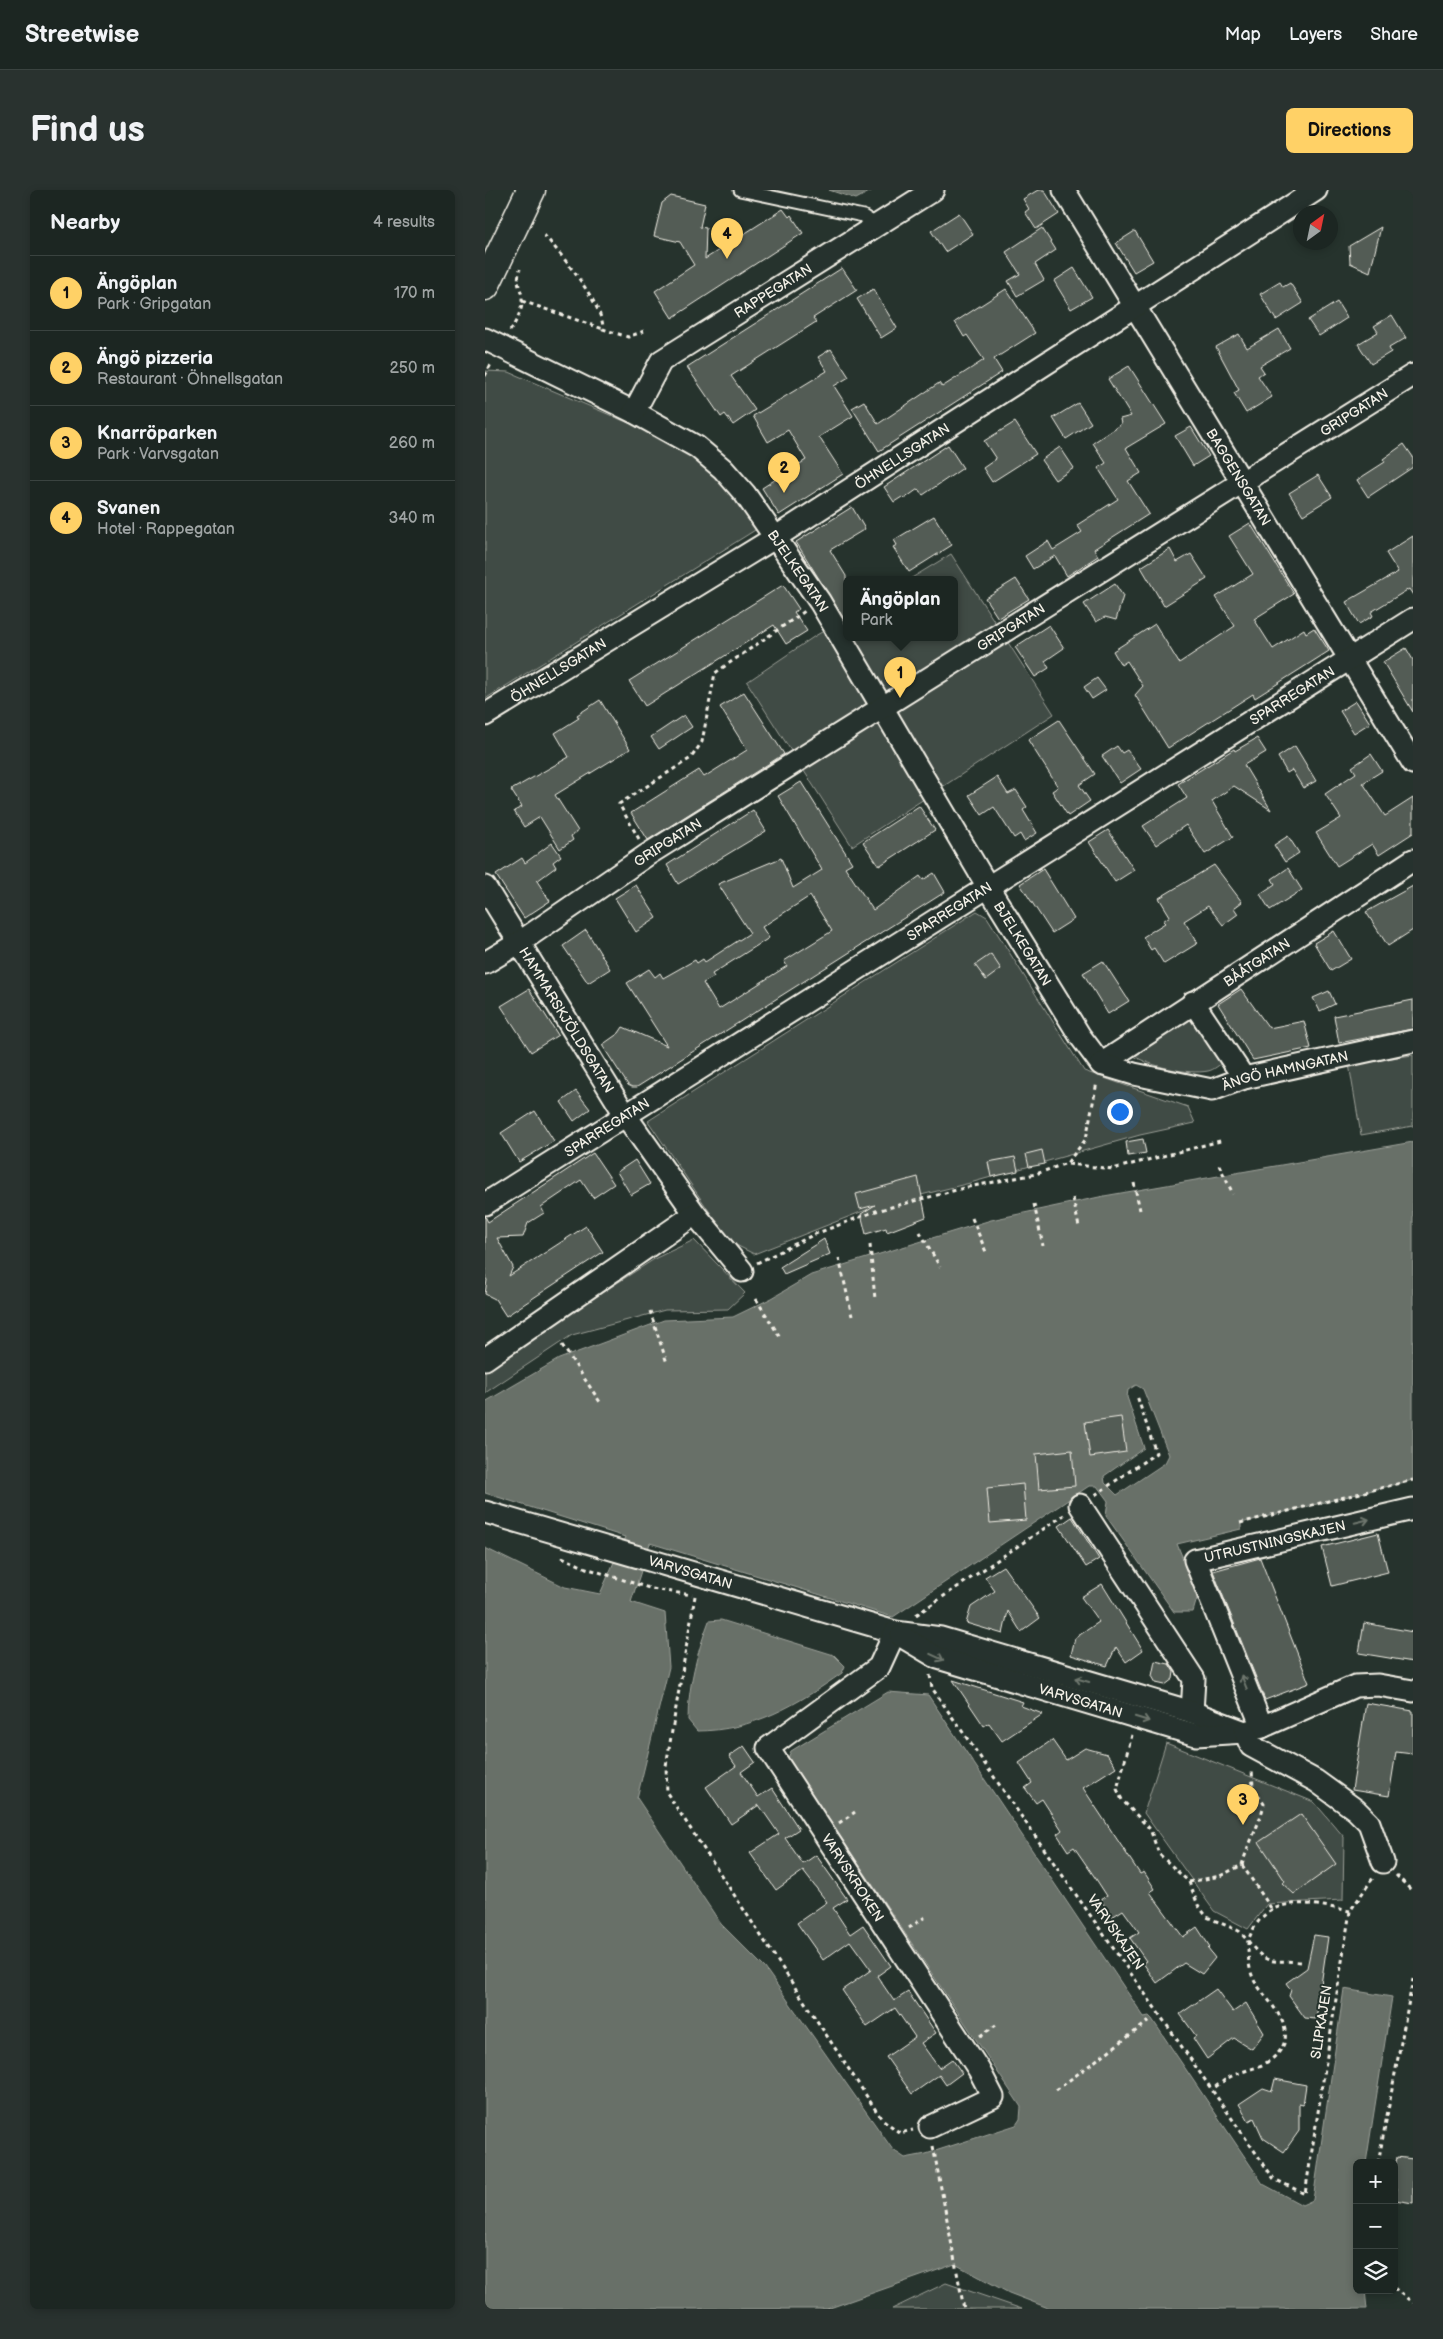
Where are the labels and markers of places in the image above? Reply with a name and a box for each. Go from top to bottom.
pin: 4 [711,218,743,259]
pin: 2 [768,452,800,493]
pin: 1 [884,657,916,698]
pin: 3 [1227,1784,1259,1825]

